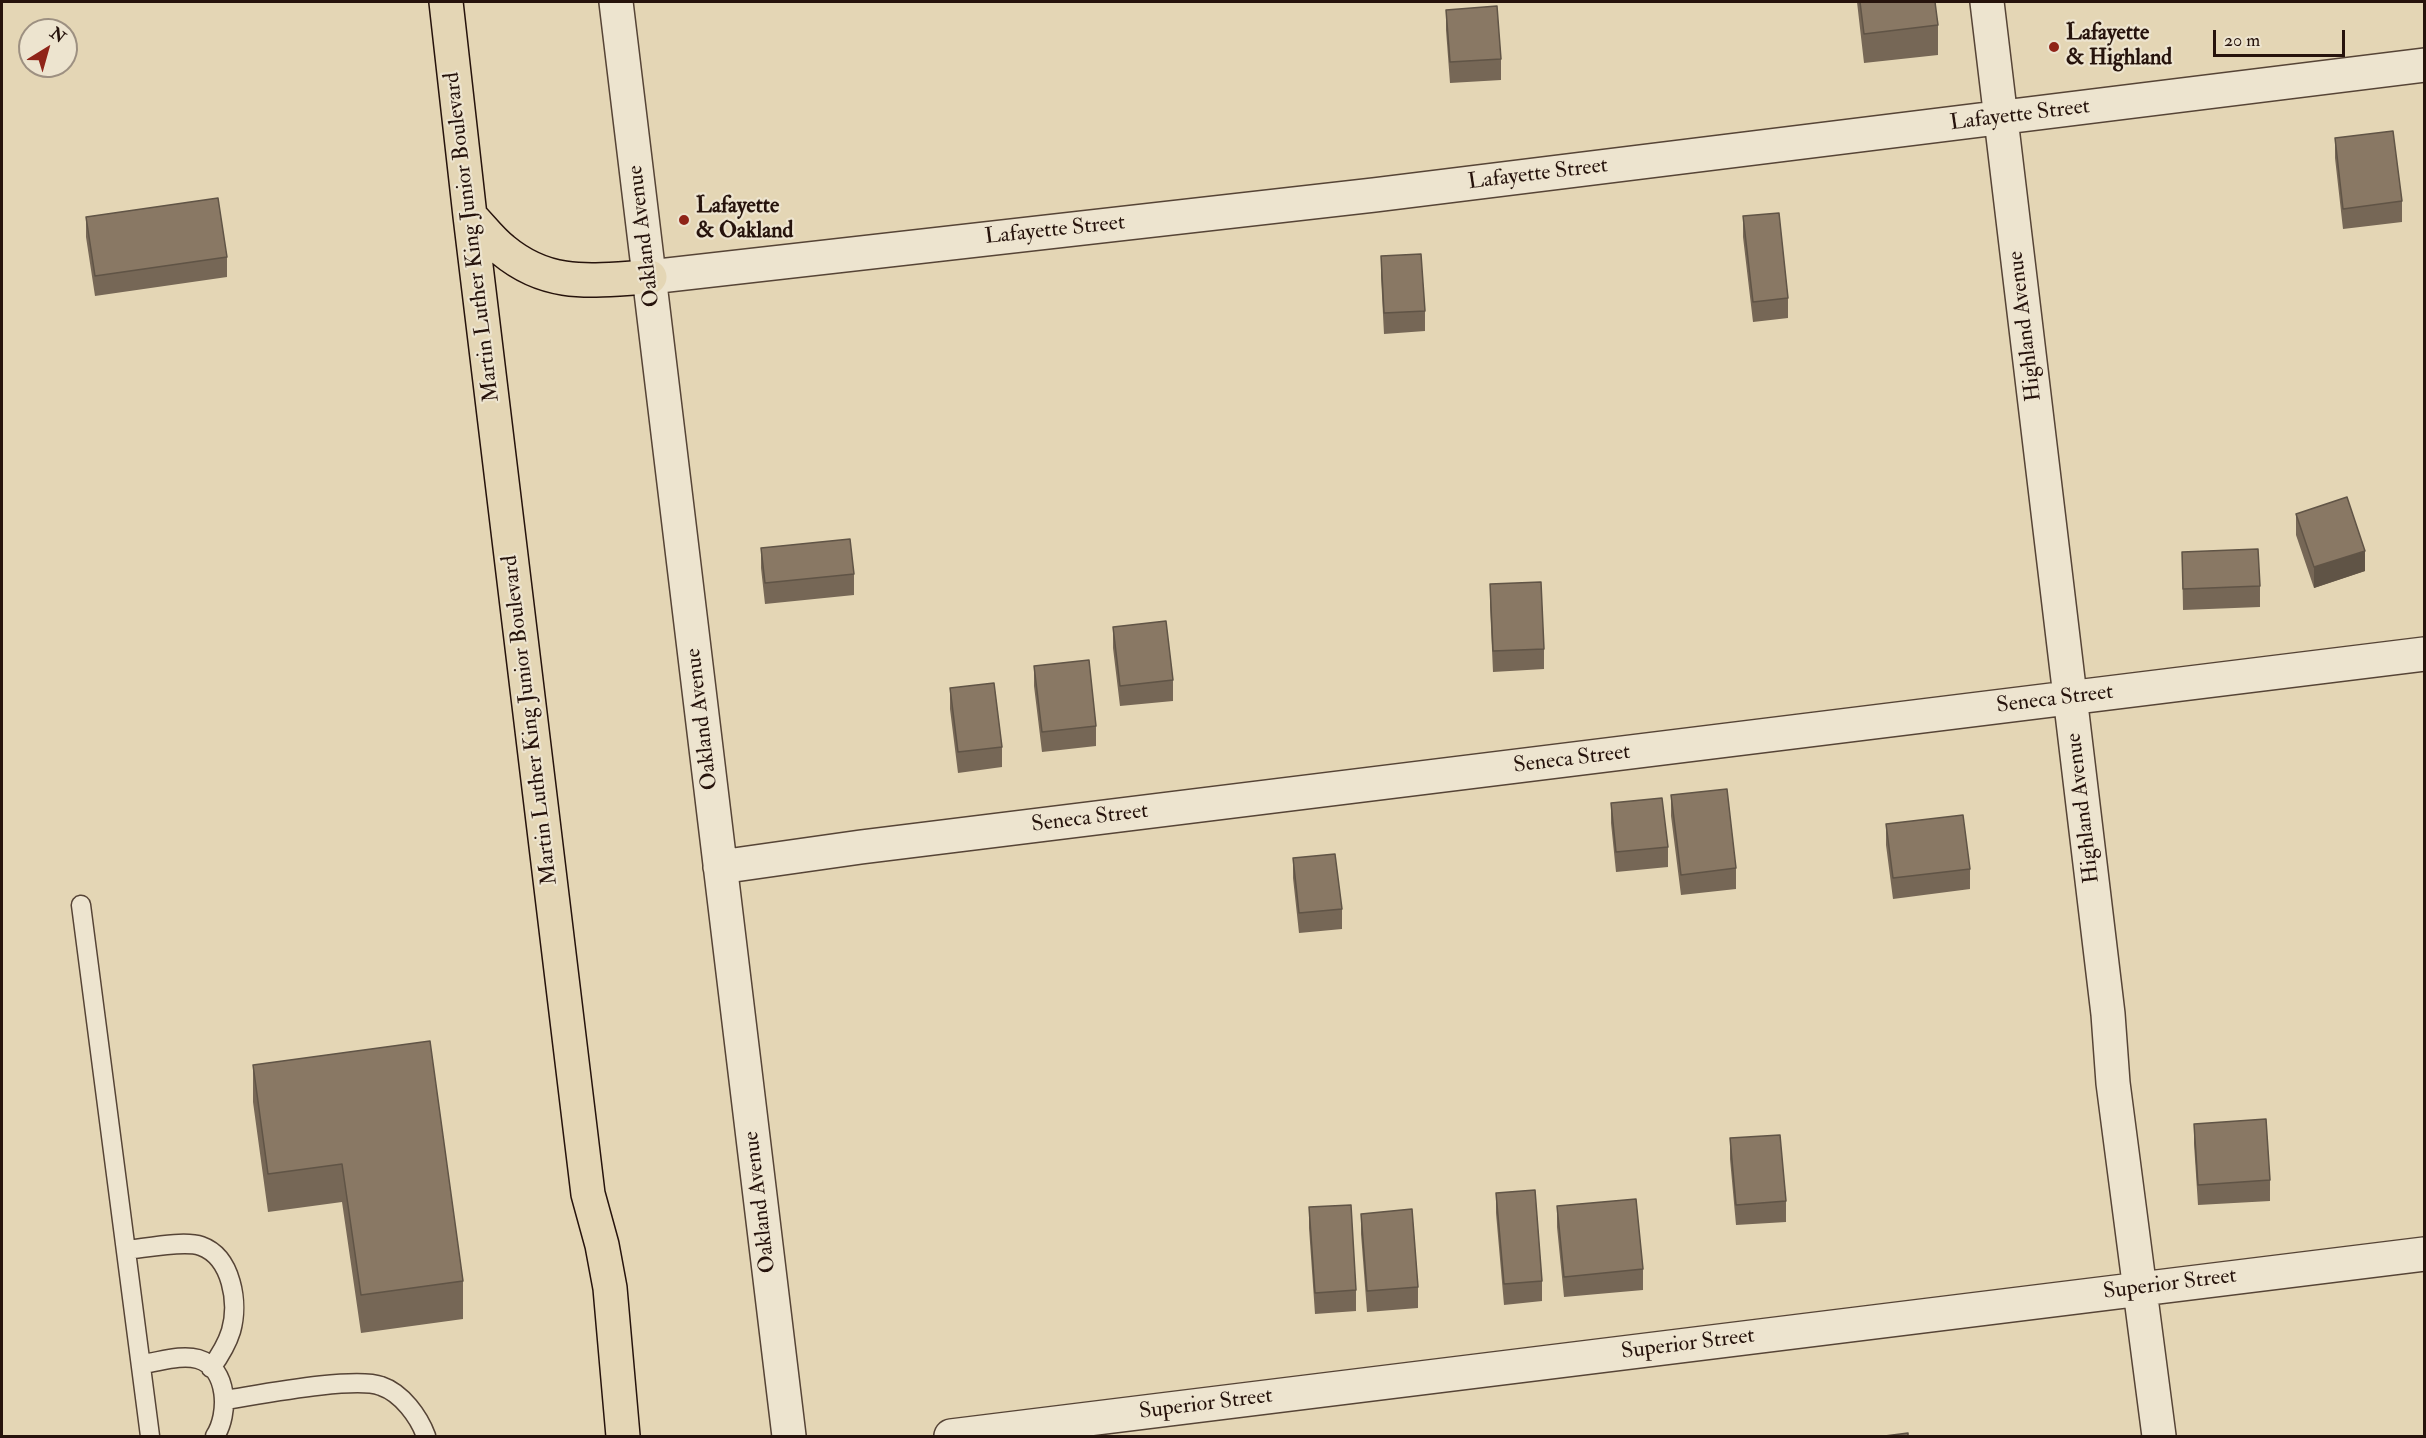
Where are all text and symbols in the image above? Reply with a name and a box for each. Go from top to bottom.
north arrow [18,18,78,78]
scale bar [2216,18,2348,56]
place label: Lafayette & Highland [2066,21,2172,72]
text: N [46,23,69,48]
text: 20 m [2224,29,2260,52]
marker: Lafayette & Highland [2047,40,2061,54]
street label: Martin Luther King Junior Boulevard [440,71,506,403]
street label: Lafayette Street [1949,94,2091,138]
street label: Lafayette Street [1467,153,1609,197]
street label: Oakland Avenue [623,164,667,308]
place label: Lafayette & Oakland [696,194,793,246]
street label: Lafayette Street [984,211,1126,251]
marker: Lafayette & Oakland [677,213,691,227]
street label: Highland Avenue [2004,249,2048,403]
street label: Martin Luther King Junior Boulevard [498,554,564,886]
street label: Oakland Avenue [681,647,725,791]
street label: Seneca Street [1995,680,2115,720]
street label: Highland Avenue [2062,731,2106,885]
street label: Seneca Street [1512,740,1632,780]
street label: Seneca Street [1030,799,1150,839]
street label: Oakland Avenue [739,1130,783,1274]
street label: Superior Street [2102,1264,2238,1306]
street label: Superior Street [1620,1324,1756,1366]
street label: Superior Street [1138,1384,1274,1426]

